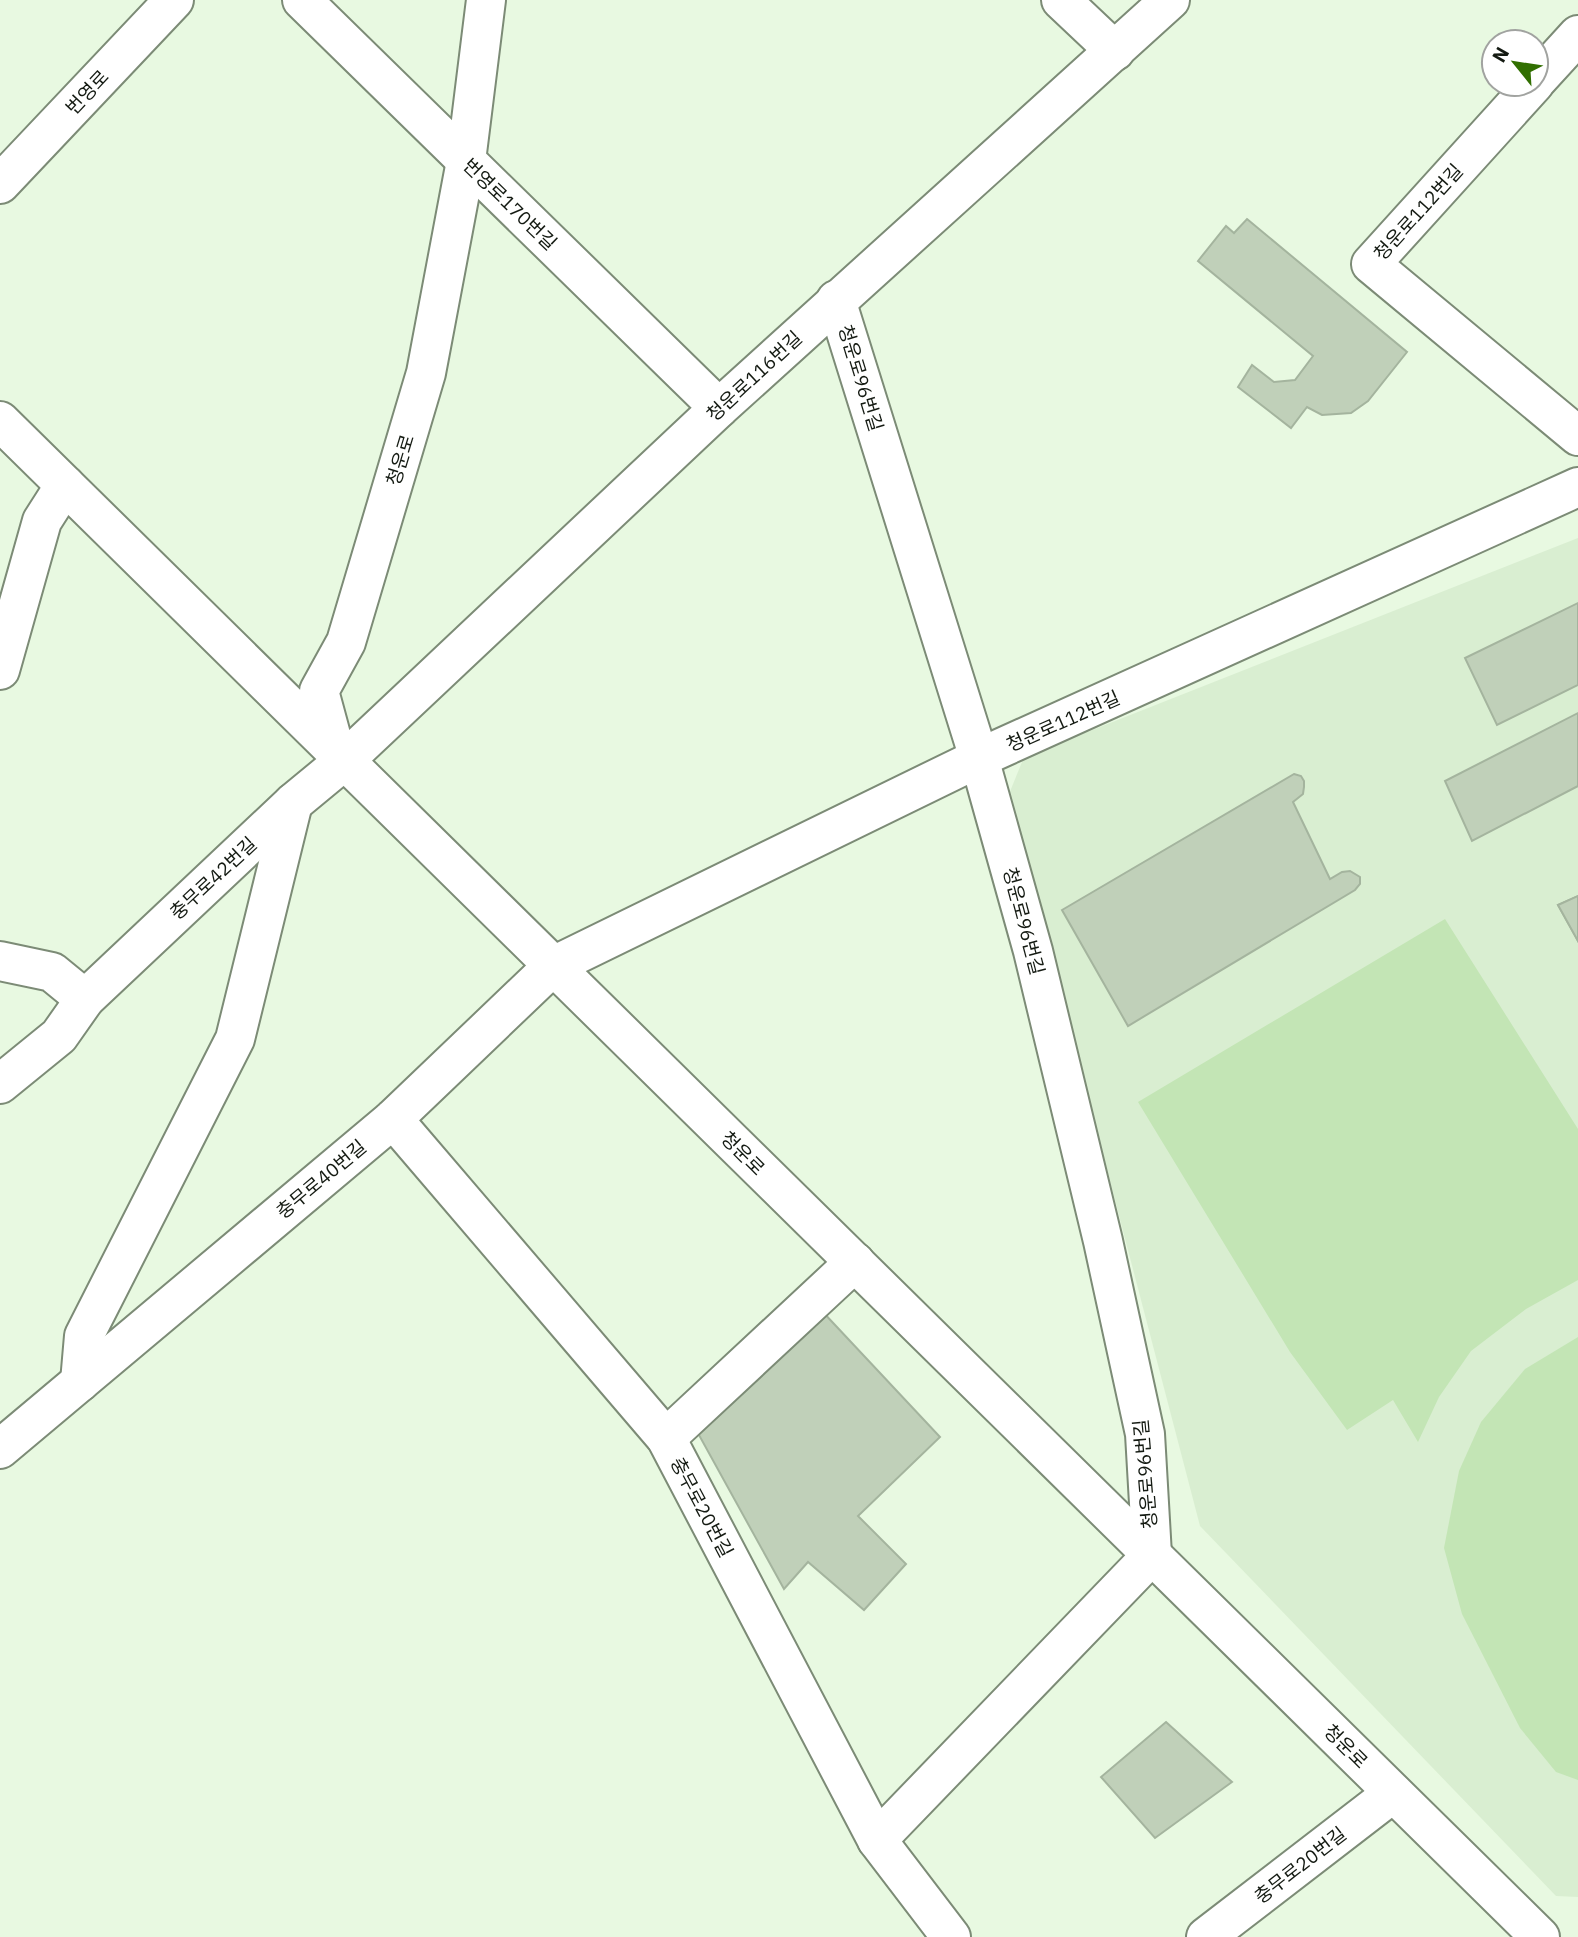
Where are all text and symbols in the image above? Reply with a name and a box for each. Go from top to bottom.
north arrow [1480,28,1550,98]
text: N [1486,43,1514,66]
street label: 번영로 [60,65,114,119]
street label: 번영로170번길 [458,153,562,255]
street label: 청운로112번길 [1368,159,1468,265]
street label: 청운로96번길 [833,322,889,434]
street label: 청운로116번길 [701,326,807,426]
street label: 청운로 [381,431,419,489]
street label: 청운로112번길 [1003,685,1123,757]
street label: 충무로42번길 [165,832,261,924]
street label: 청운로96번길 [998,865,1050,977]
street label: 청운로 [716,1126,770,1180]
street label: 충무로40번길 [271,1134,371,1224]
street label: 청운로96번길 [1128,1418,1162,1530]
street label: 충무로20번길 [666,1453,738,1561]
street label: 청운로 [1319,1719,1373,1773]
street label: 충무로20번길 [1249,1822,1351,1908]

